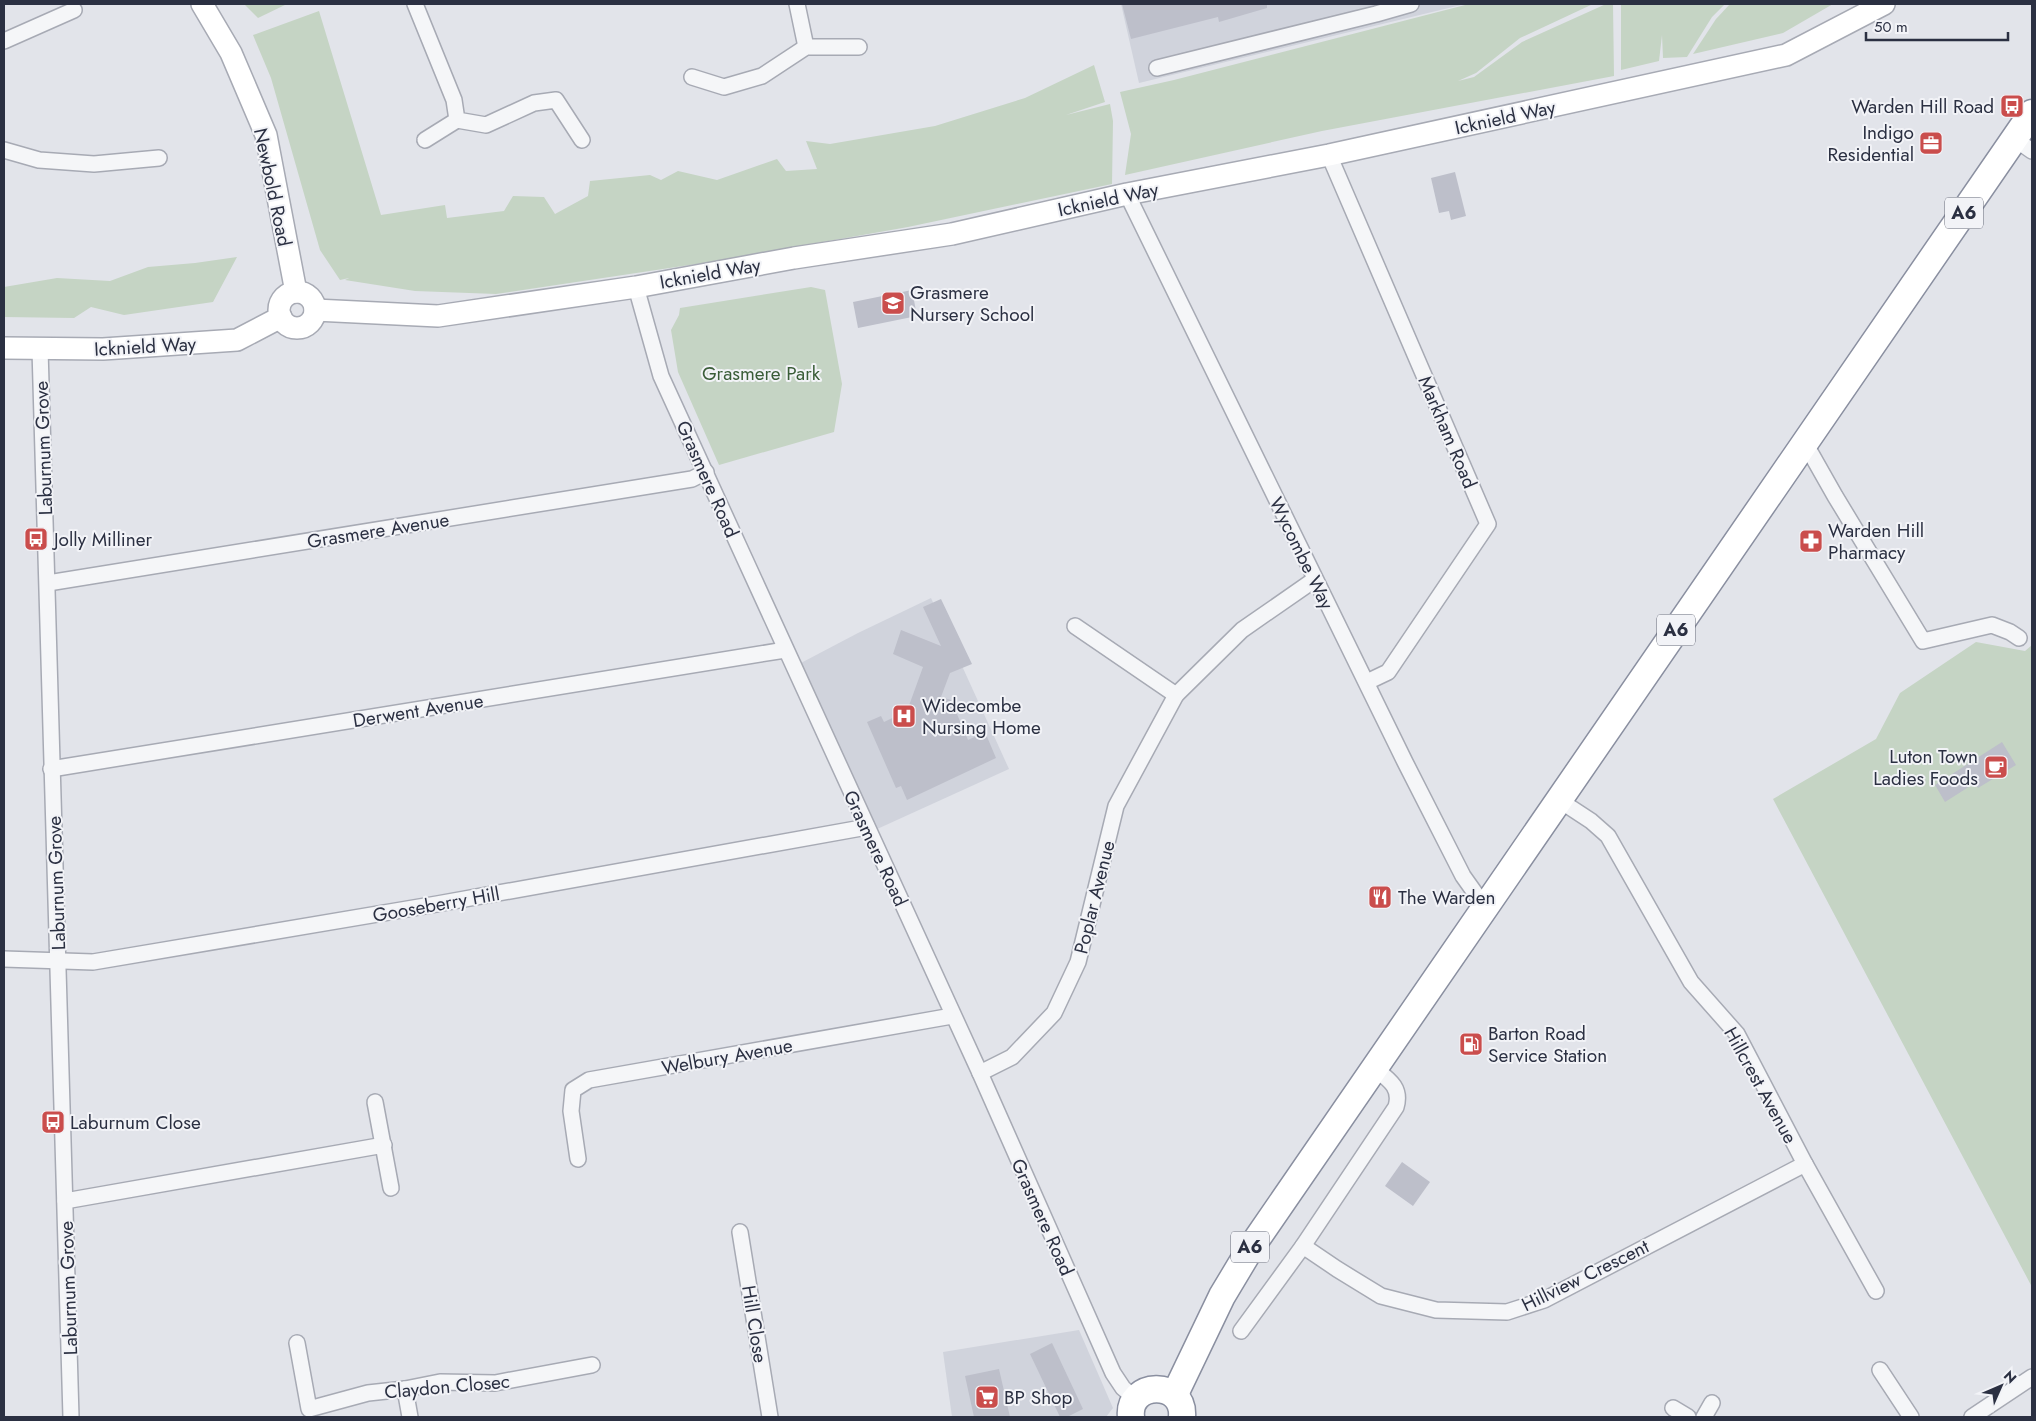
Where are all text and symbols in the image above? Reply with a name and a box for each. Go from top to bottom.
scale bar [1866,10,2008,42]
text: 50 m [1874,16,1908,38]
place label: Warden Hill Road [1851,93,1994,120]
bus stop icon: Warden Hill Road [1999,93,2025,119]
street label: Icknield Way [1452,94,1558,141]
place label: Indigo Residential [1827,119,1914,168]
street label: Newbold Road [247,125,298,249]
office icon: Indigo Residential [1918,130,1944,156]
street label: Icknield Way [1055,176,1161,223]
road number: A6 [1945,198,1983,228]
street label: Icknield Way [658,251,763,296]
place label: Grasmere Nursery School [910,279,1034,328]
school or university icon: Grasmere Nursery School [880,290,906,316]
street label: Icknield Way [93,330,197,363]
park label: Grasmere Park [702,360,821,387]
street label: Markham Road [1412,372,1483,493]
street label: Laburnum Grove [28,380,59,516]
street label: Grasmere Road [670,416,745,542]
street label: Wycombe Way [1263,493,1341,614]
street label: Grasmere Avenue [305,506,451,555]
place label: Warden Hill Pharmacy [1828,517,1924,566]
bus stop icon: Jolly Milliner [23,526,49,552]
place label: Jolly Milliner [51,526,153,553]
pharmacy icon: Warden Hill Pharmacy [1798,528,1824,554]
road number: A6 [1657,614,1695,646]
street label: Derwent Avenue [351,687,485,734]
place label: Widecombe Nursing Home [922,692,1041,741]
hospital icon: Widecombe Nursing Home [891,703,917,729]
place label: Luton Town Ladies Foods [1873,743,1978,792]
cafe icon: Luton Town Ladies Foods [1983,754,2009,780]
street label: Grasmere Road [837,786,914,911]
street label: Laburnum Grove [41,815,72,951]
street label: Poplar Avenue [1067,837,1122,957]
street label: Gooseberry Hill [370,880,502,929]
restaurant icon: The Warden [1367,884,1393,910]
place label: The Warden [1398,884,1495,911]
place label: Barton Road Service Station [1488,1020,1607,1069]
street label: Hillcrest Avenue [1717,1022,1804,1149]
fuel station icon: Barton Road Service Station [1458,1031,1484,1057]
street label: Welbury Avenue [659,1032,795,1081]
bus stop icon: Laburnum Close [40,1109,66,1135]
place label: Laburnum Close [70,1109,201,1136]
street label: Grasmere Road [1005,1154,1080,1280]
street label: Laburnum Grove [53,1220,84,1356]
road number: A6 [1231,1232,1269,1262]
street label: Hillview Crescent [1517,1233,1654,1318]
street label: Hill Close [735,1283,774,1365]
north arrow [1976,1361,2026,1411]
text: N [1999,1366,2021,1388]
street label: Claydon Closec [383,1368,511,1405]
supermarket icon: BP Shop [974,1384,1000,1410]
place label: BP Shop [1004,1384,1072,1411]

